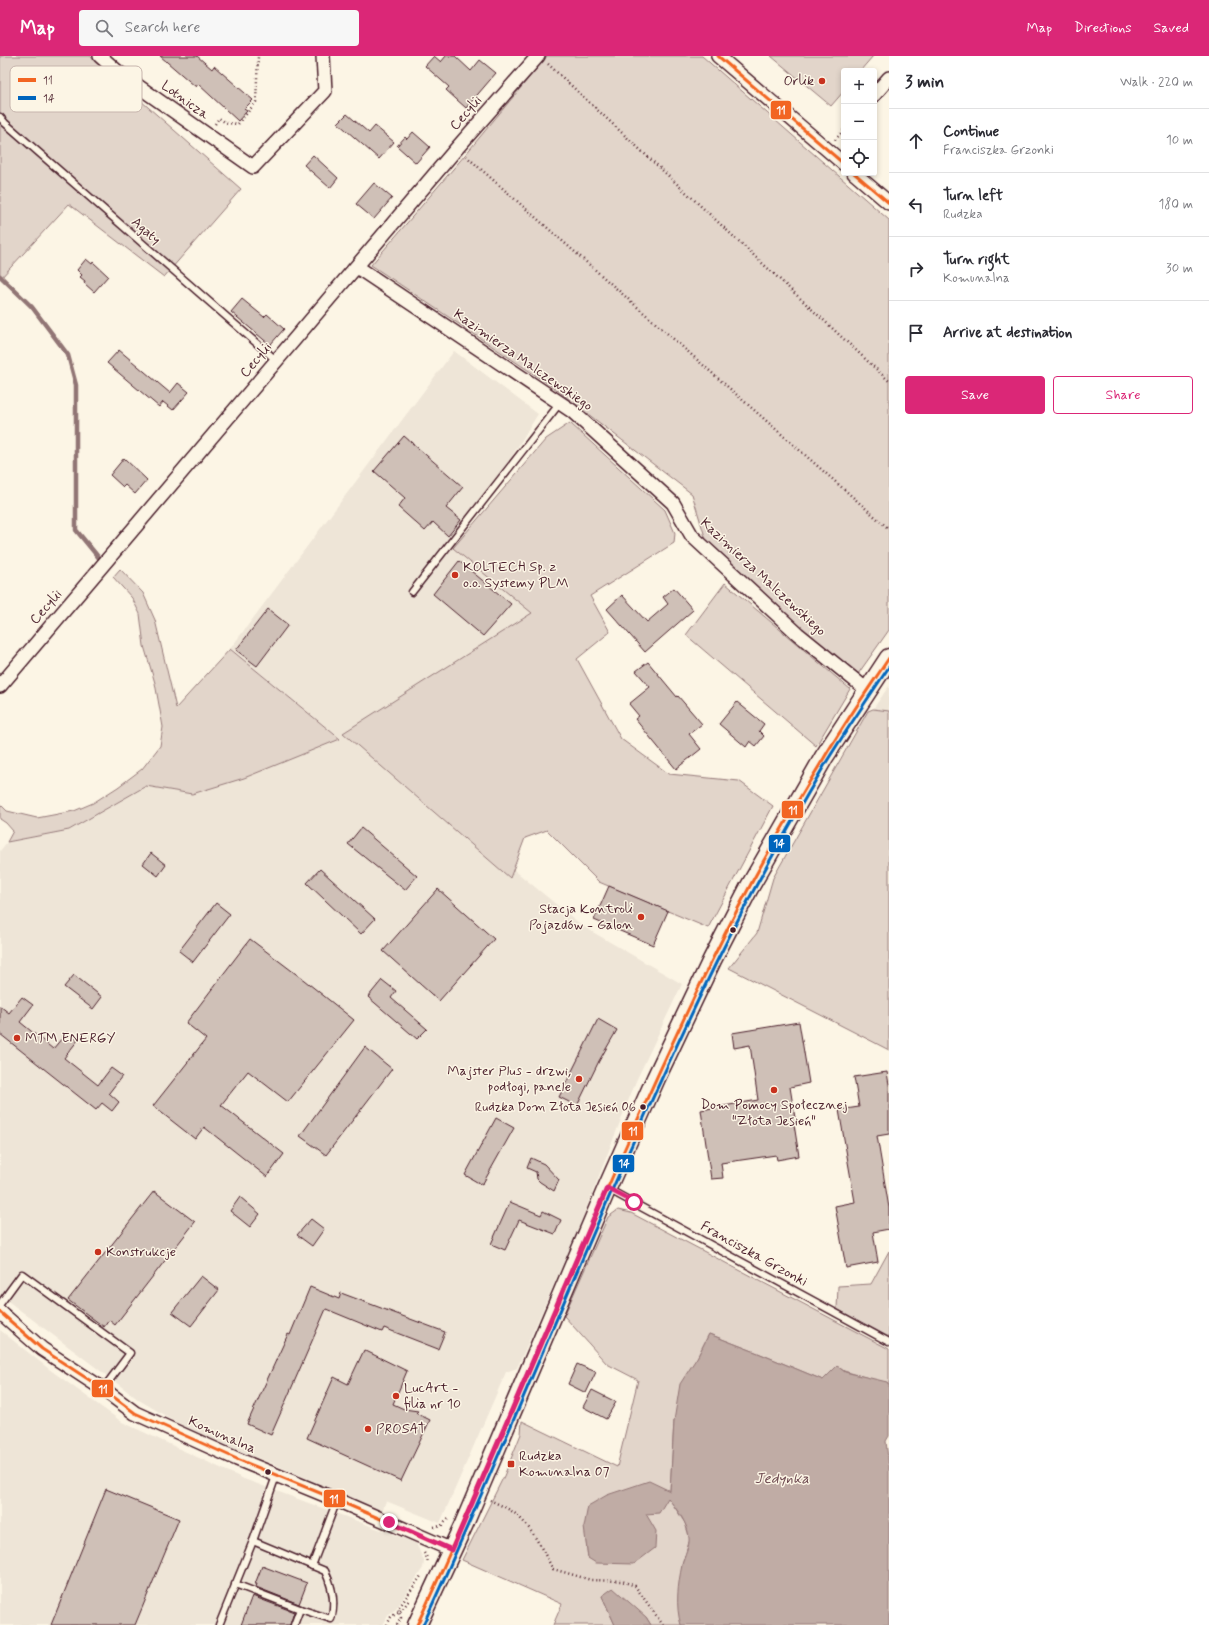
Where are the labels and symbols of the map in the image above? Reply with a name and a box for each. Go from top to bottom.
legend [10,66,142,112]
place label: Orlik [783,72,814,90]
text: 11 [43,74,53,88]
marker: Orlik [817,76,827,86]
street label: Lotnicza [158,77,213,124]
text: 14 [43,92,55,106]
street label: Cecylii [446,92,486,134]
line badge: 11 [770,100,792,120]
text: 11 [776,104,786,118]
street label: Agaty [128,213,164,249]
street label: Kazimierza Malczewskiego [450,305,596,415]
street label: Cecylii [236,339,276,381]
street label: Kazimierza Malczewskiego [696,514,830,640]
place label: KOLTECH Sp. z o.o. Systemy PLM [463,558,569,592]
marker: KOLTECH Sp. z o.o. Systemy PLM [450,570,460,580]
street label: Cecylii [26,586,66,628]
line badge: 11 [781,800,804,819]
text: 11 [788,804,798,818]
line badge: 14 [768,834,791,853]
text: 14 [773,837,785,851]
place label: Stacja Kontroli Pojazdów - Galon [529,900,633,934]
marker: Stacja Kontroli Pojazdów - Galon [636,912,646,922]
unlabelled marker [728,925,738,935]
place label: MTM ENERGY [25,1029,115,1047]
marker: MTM ENERGY [12,1033,22,1043]
place label: Majster Plus - drzwi, podłogi, panele [447,1062,571,1096]
marker: Majster Plus - drzwi, podłogi, panele [574,1074,584,1084]
marker: Dom Pomocy Społecznej "Złota Jesień" [769,1085,779,1095]
place label: Dom Pomocy Społecznej "Złota Jesień" [700,1096,848,1130]
place label: Rudzka Dom Złota Jesień 06 [475,1099,636,1116]
marker: Rudzka Dom Złota Jesień 06 [638,1102,648,1112]
line badge: 11 [621,1121,644,1141]
text: 11 [628,1125,638,1139]
line badge: 14 [612,1154,635,1173]
text: 14 [618,1157,630,1171]
route start [625,1193,643,1211]
street label: Franciszka Grzonki [697,1217,811,1291]
place label: Konstrukcje [106,1243,176,1261]
marker: Konstrukcje [93,1247,103,1257]
line badge: 11 [91,1379,114,1398]
place label: LucArt - filia nr 10 [404,1379,461,1413]
text: 11 [98,1383,108,1397]
marker: LucArt - filia nr 10 [391,1391,401,1401]
street label: Komunalna [186,1412,258,1458]
place label: PROSAT [376,1420,426,1438]
marker: PROSAT [363,1424,373,1434]
place label: Rudzka Komunalna 07 [519,1447,610,1481]
marker: Rudzka Komunalna 07 [506,1459,516,1469]
unlabelled marker [263,1467,273,1477]
water label: Jedynka [755,1469,809,1489]
line badge: 11 [323,1489,346,1508]
text: 11 [329,1493,339,1507]
route end [380,1513,398,1531]

